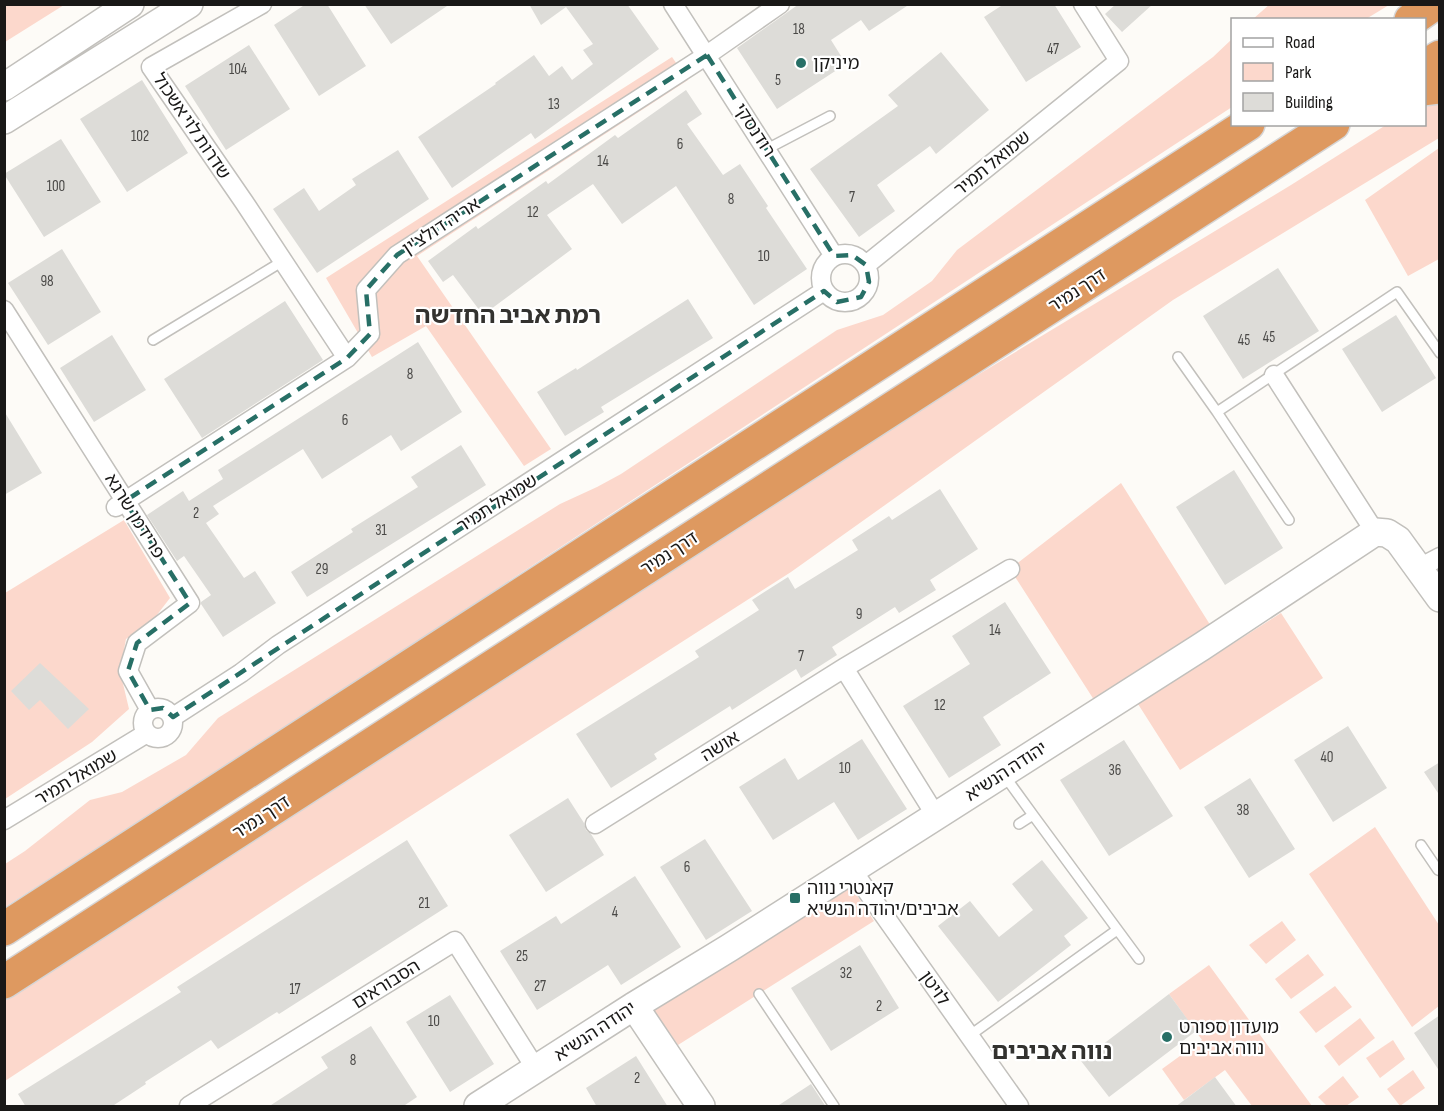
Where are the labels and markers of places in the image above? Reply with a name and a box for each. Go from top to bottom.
place label: מיניקן [813,53,859,74]
marker: מיניקן [794,56,808,70]
place label: קאנטרי נווה אביבים/יהודה הנשיא [807,878,959,920]
marker: קאנטרי נווה אביבים/יהודה הנשיא [788,891,802,905]
place label: מועדון ספורט נווה אביבים [1179,1017,1279,1059]
marker: מועדון ספורט נווה אביבים [1160,1030,1174,1044]

